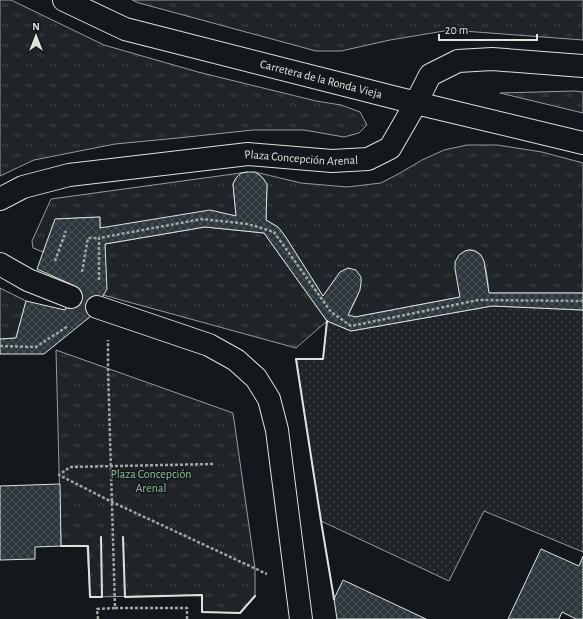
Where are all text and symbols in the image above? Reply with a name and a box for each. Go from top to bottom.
north arrow [16,16,56,56]
scale bar [439,16,537,42]
text: N [32,21,40,32]
text: 20 m [445,24,468,36]
street label: Carretera de la Ronda Vieja [259,58,384,100]
street label: Plaza Concepción Arenal [244,148,358,167]
park label: Plaza Concepción Arenal [111,468,191,494]

